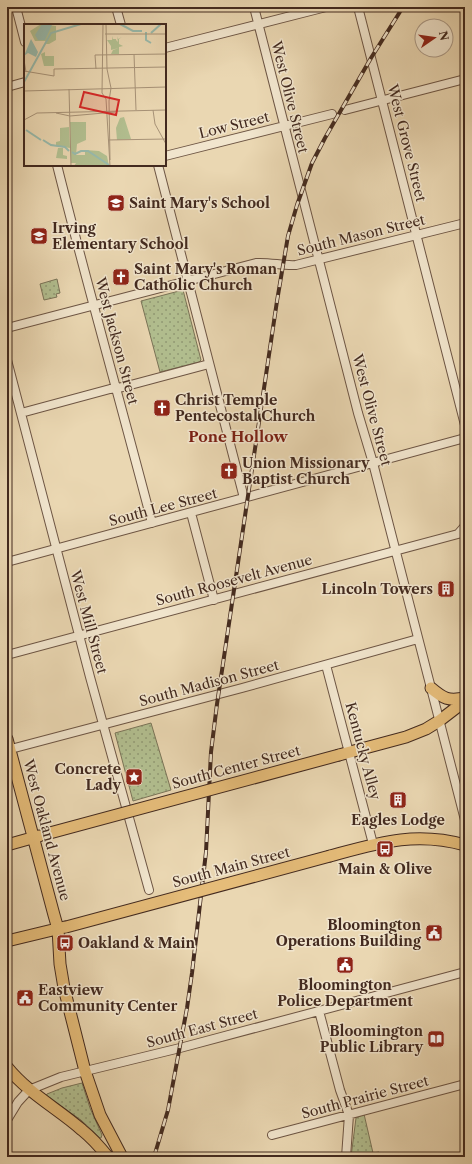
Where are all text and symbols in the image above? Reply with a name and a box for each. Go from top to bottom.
north arrow [414,18,454,58]
inset map [24,24,166,166]
text: N [436,30,452,42]
street label: West Olive Street [267,38,313,155]
street label: West Grove Street [383,81,430,204]
street label: Low Street [197,108,271,142]
school or university icon: Saint Mary's School [106,193,126,213]
place label: Saint Mary's School [129,194,270,212]
street label: South Mason Street [295,210,427,260]
place label: Irving Elementary School [52,219,189,253]
school or university icon: Irving Elementary School [29,226,49,246]
place label: Saint Mary's Roman Catholic Church [134,260,278,294]
church icon: Saint Mary's Roman Catholic Church [111,267,131,287]
street label: West Jackson Street [91,274,143,407]
street label: West Olive Street [348,351,396,468]
place label: Christ Temple Pentecostal Church [175,391,316,425]
church icon: Christ Temple Pentecostal Church [152,398,172,418]
district label: Pone Hollow [188,427,288,446]
place label: Union Missionary Baptist Church [242,454,370,488]
church icon: Union Missionary Baptist Church [219,461,239,481]
street label: South Lee Street [107,484,219,530]
street label: South Roosevelt Avenue [154,550,314,610]
street label: West Mill Street [66,567,112,676]
building icon: Lincoln Towers [436,579,456,599]
place label: Lincoln Towers [322,580,433,598]
street label: South Madison Street [137,656,281,710]
street label: Kentucky Alley [341,700,385,802]
street label: South Center Street [170,741,302,793]
street label: West Oakland Avenue [19,756,75,903]
place label: Concrete Lady [54,760,121,794]
place icon: Concrete Lady [124,767,144,787]
building icon: Eagles Lodge [388,790,408,810]
place label: Eagles Lodge [351,811,445,829]
bus stop icon: Main & Olive [375,839,395,859]
street label: South Main Street [170,843,292,891]
place label: Main & Olive [338,860,432,878]
place label: Bloomington Operations Building [276,916,422,950]
public building icon: Bloomington Operations Building [424,923,444,943]
bus stop icon: Oakland & Main [55,933,75,953]
place label: Oakland & Main [78,934,196,952]
public building icon: Bloomington Police Department [335,955,355,975]
place label: Bloomington Police Department [277,976,413,1010]
place label: Eastview Community Center [38,981,177,1015]
public building icon: Eastview Community Center [15,988,35,1008]
street label: South East Street [144,1004,260,1052]
place label: Bloomington Public Library [320,1022,423,1056]
library icon: Bloomington Public Library [426,1029,446,1049]
street label: South Prairie Street [299,1071,431,1123]

